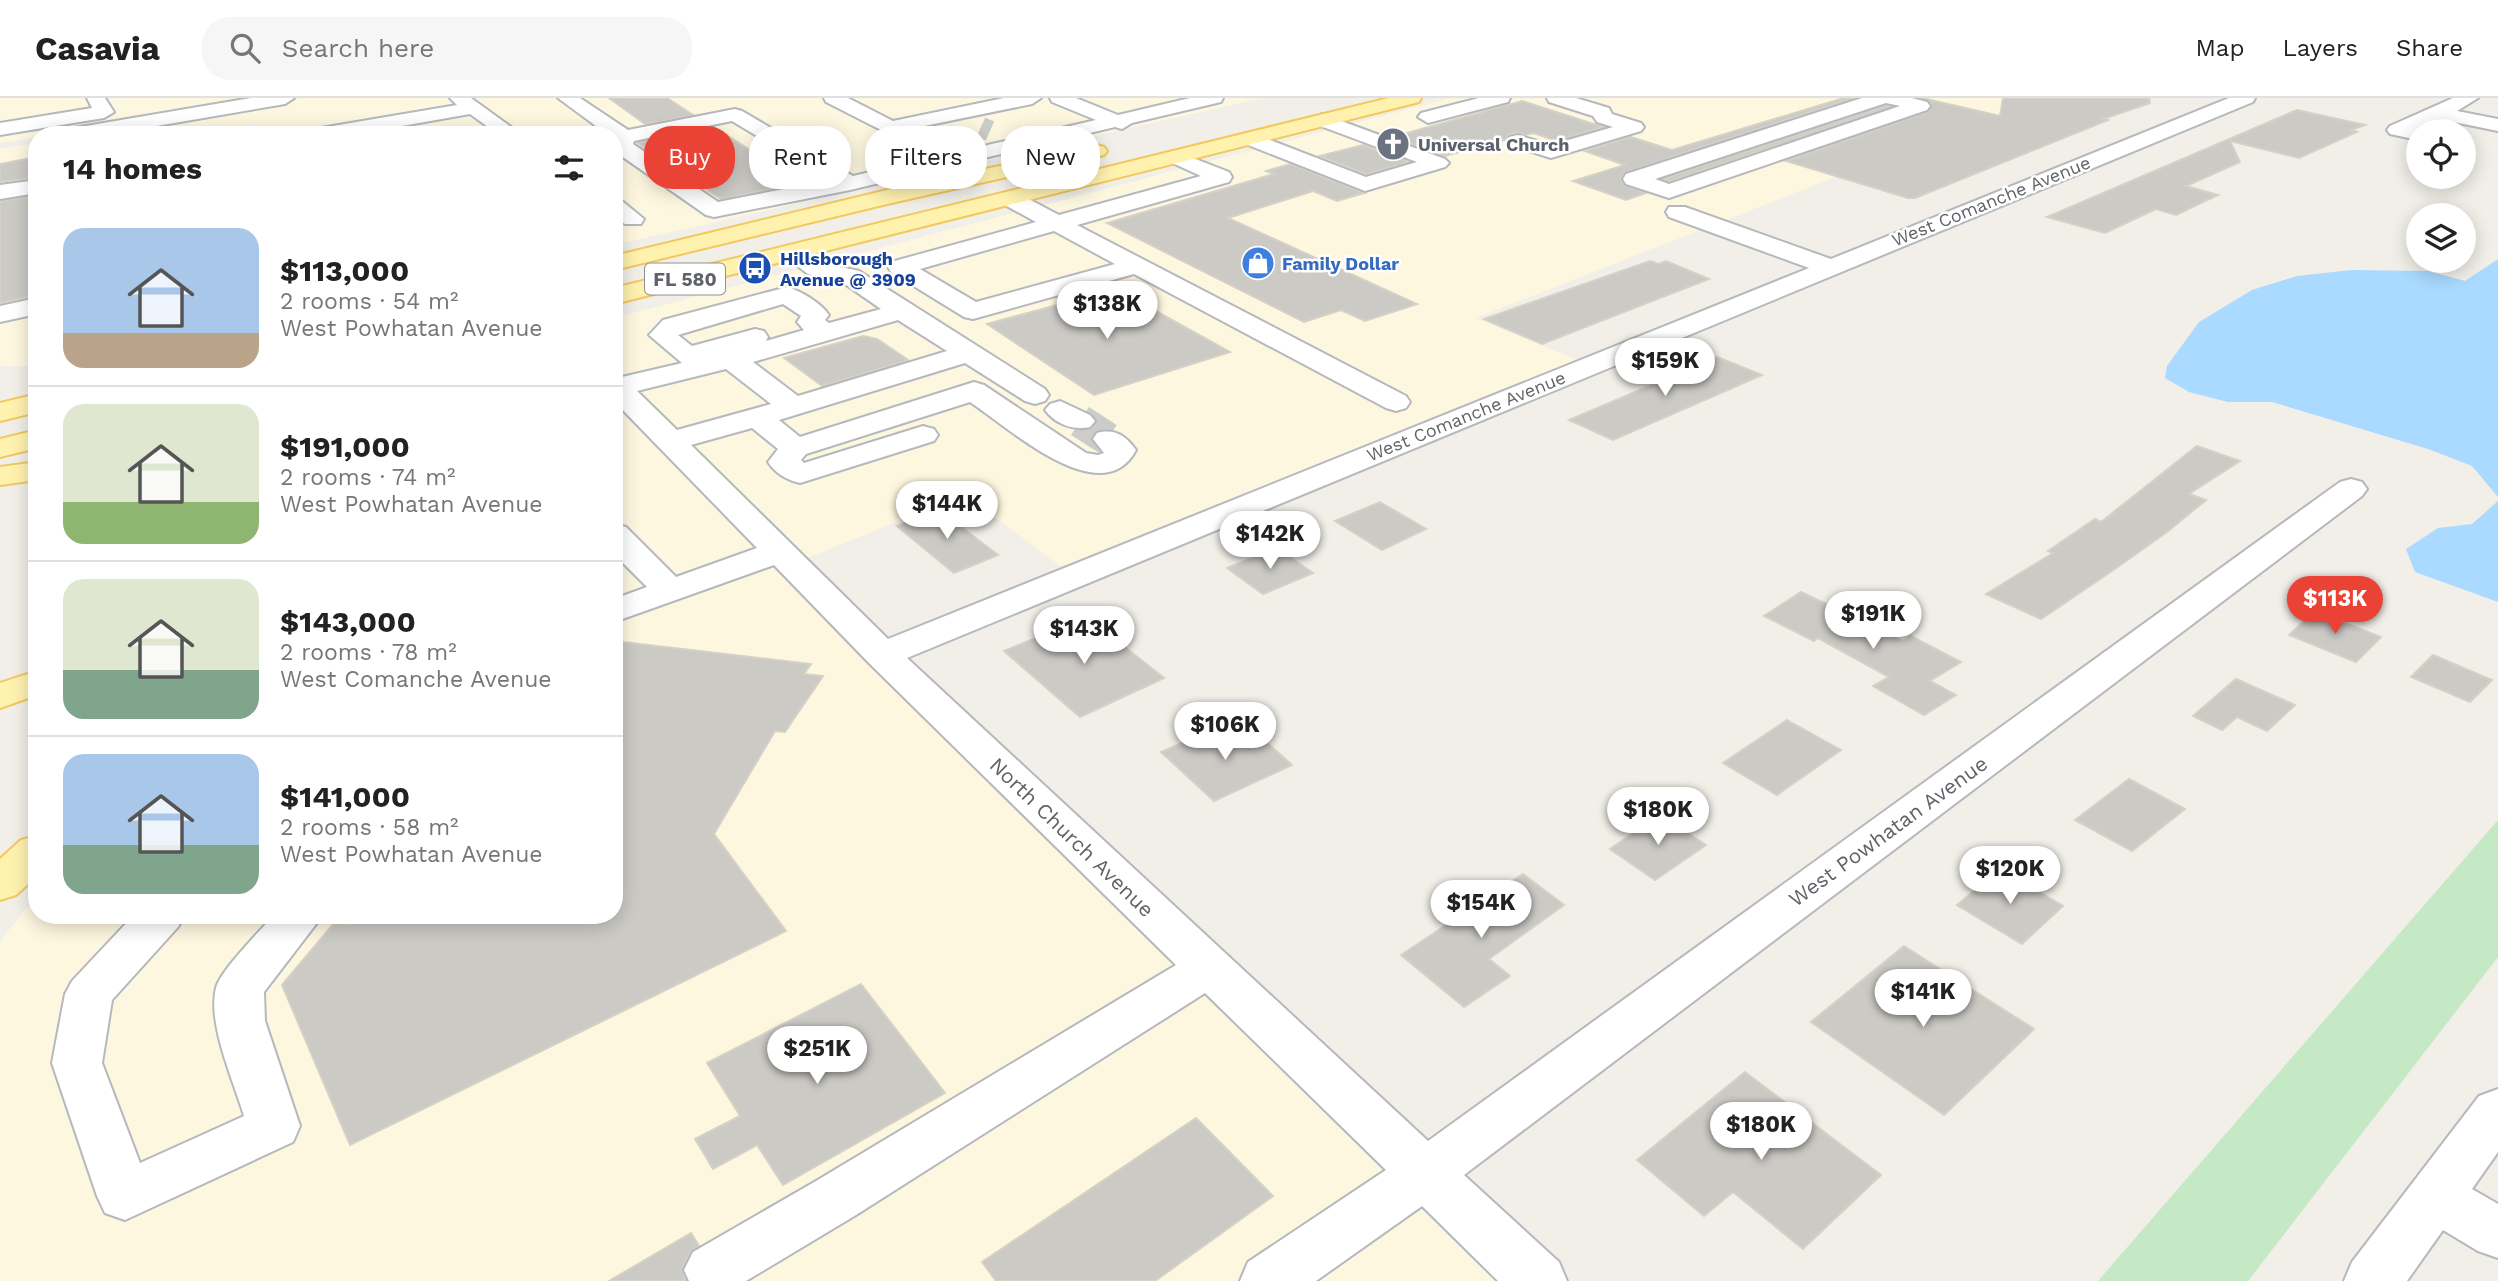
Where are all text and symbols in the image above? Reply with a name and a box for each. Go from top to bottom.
search box [202,17,692,80]
text: Casavia [35,29,160,68]
icon: search [226,29,264,67]
text: Search here [282,33,434,63]
text: Map [2196,34,2244,62]
text: Layers [2282,34,2358,62]
text: Share [2396,34,2463,62]
map controls [2406,119,2476,273]
button: locate [2406,119,2476,189]
church icon: Universal Church [1374,125,1412,163]
chip: Buy [644,126,735,189]
chip: Rent [749,126,851,189]
chip: Filters [865,126,987,189]
chip: New [1001,126,1100,189]
place label: Universal Church [1418,134,1569,155]
icon: filters [550,149,588,187]
text: 14 homes [63,151,202,186]
street label: West Comanche Avenue [1889,151,2093,251]
button: layers [2406,203,2476,273]
shop icon: Family Dollar [1239,244,1277,282]
place label: Hillsborough Avenue @ 3909 [780,248,916,290]
bus stop icon: Hillsborough Avenue @ 3909 [736,249,774,287]
text: $113,000 [280,253,409,288]
place label: Family Dollar [1282,253,1399,274]
icon: home [119,256,203,340]
road number: FL 580 [645,264,725,294]
pin: $138K [1058,282,1156,341]
text: 2 rooms · 54 m² [280,288,458,315]
text: $138K [1073,290,1141,317]
text: West Powhatan Avenue [280,315,543,342]
pin: $159K [1616,338,1714,398]
text: $159K [1631,347,1699,374]
street label: West Comanche Avenue [1364,366,1568,466]
text: $191,000 [280,429,410,464]
icon: home [119,432,203,516]
text: 2 rooms · 74 m² [280,464,455,491]
pin: $144K [898,482,996,541]
text: $144K [912,490,982,517]
text: West Powhatan Avenue [280,491,543,518]
pin: $142K [1221,512,1319,571]
text: $142K [1236,520,1304,547]
pin: $113K [2286,576,2384,636]
text: $113K [2303,585,2367,612]
pin: $191K [1824,592,1922,651]
text: $191K [1841,600,1905,627]
text: $143,000 [280,604,416,639]
pin: $143K [1035,606,1133,666]
icon: home [119,607,203,691]
text: $143K [1049,615,1119,642]
text: 2 rooms · 78 m² [280,639,457,666]
text: West Comanche Avenue [280,666,552,693]
pin: $106K [1176,702,1274,762]
text: $106K [1190,711,1260,738]
street label: West Powhatan Avenue [1784,750,1992,912]
street label: North Church Avenue [985,752,1159,922]
text: $141,000 [280,779,410,814]
icon: home [119,782,203,866]
pin: $180K [1609,788,1707,847]
text: $180K [1623,796,1693,823]
text: 2 rooms · 58 m² [280,814,459,841]
text: West Powhatan Avenue [280,841,543,868]
pin: $120K [1961,846,2059,906]
text: $120K [1975,855,2045,882]
pin: $154K [1432,880,1530,940]
text: $154K [1447,889,1515,916]
pin: $141K [1874,970,1972,1029]
text: $141K [1891,978,1955,1005]
pin: $251K [768,1026,866,1086]
text: $251K [783,1035,851,1062]
pin: $180K [1712,1102,1810,1162]
text: $180K [1726,1111,1796,1138]

